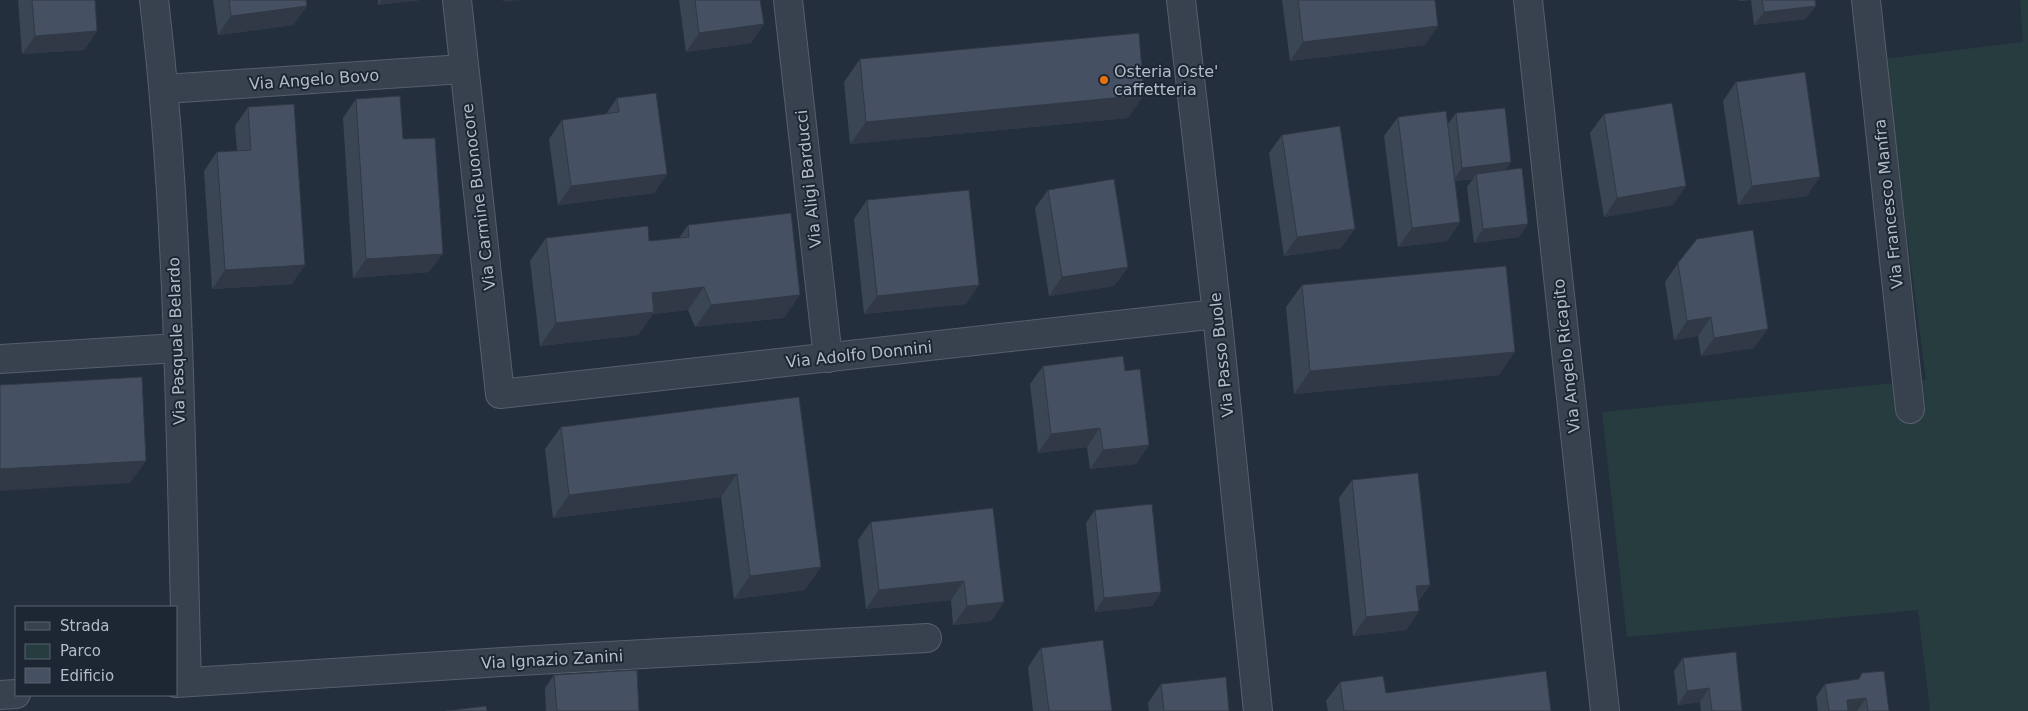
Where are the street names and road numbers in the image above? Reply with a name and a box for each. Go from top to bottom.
street label: Via Angelo Bovo [248,65,380,94]
street label: Via Carmine Buonocore [458,103,499,291]
street label: Via Aligi Barducci [792,109,825,249]
street label: Via Francesco Manfra [1870,118,1907,290]
street label: Via Pasquale Belardo [164,257,189,425]
street label: Via Angelo Ricapito [1549,278,1584,434]
street label: Via Passo Buole [1205,292,1237,418]
street label: Via Adolfo Donnini [785,337,933,372]
street label: Via Ignazio Zanini [480,646,624,673]

